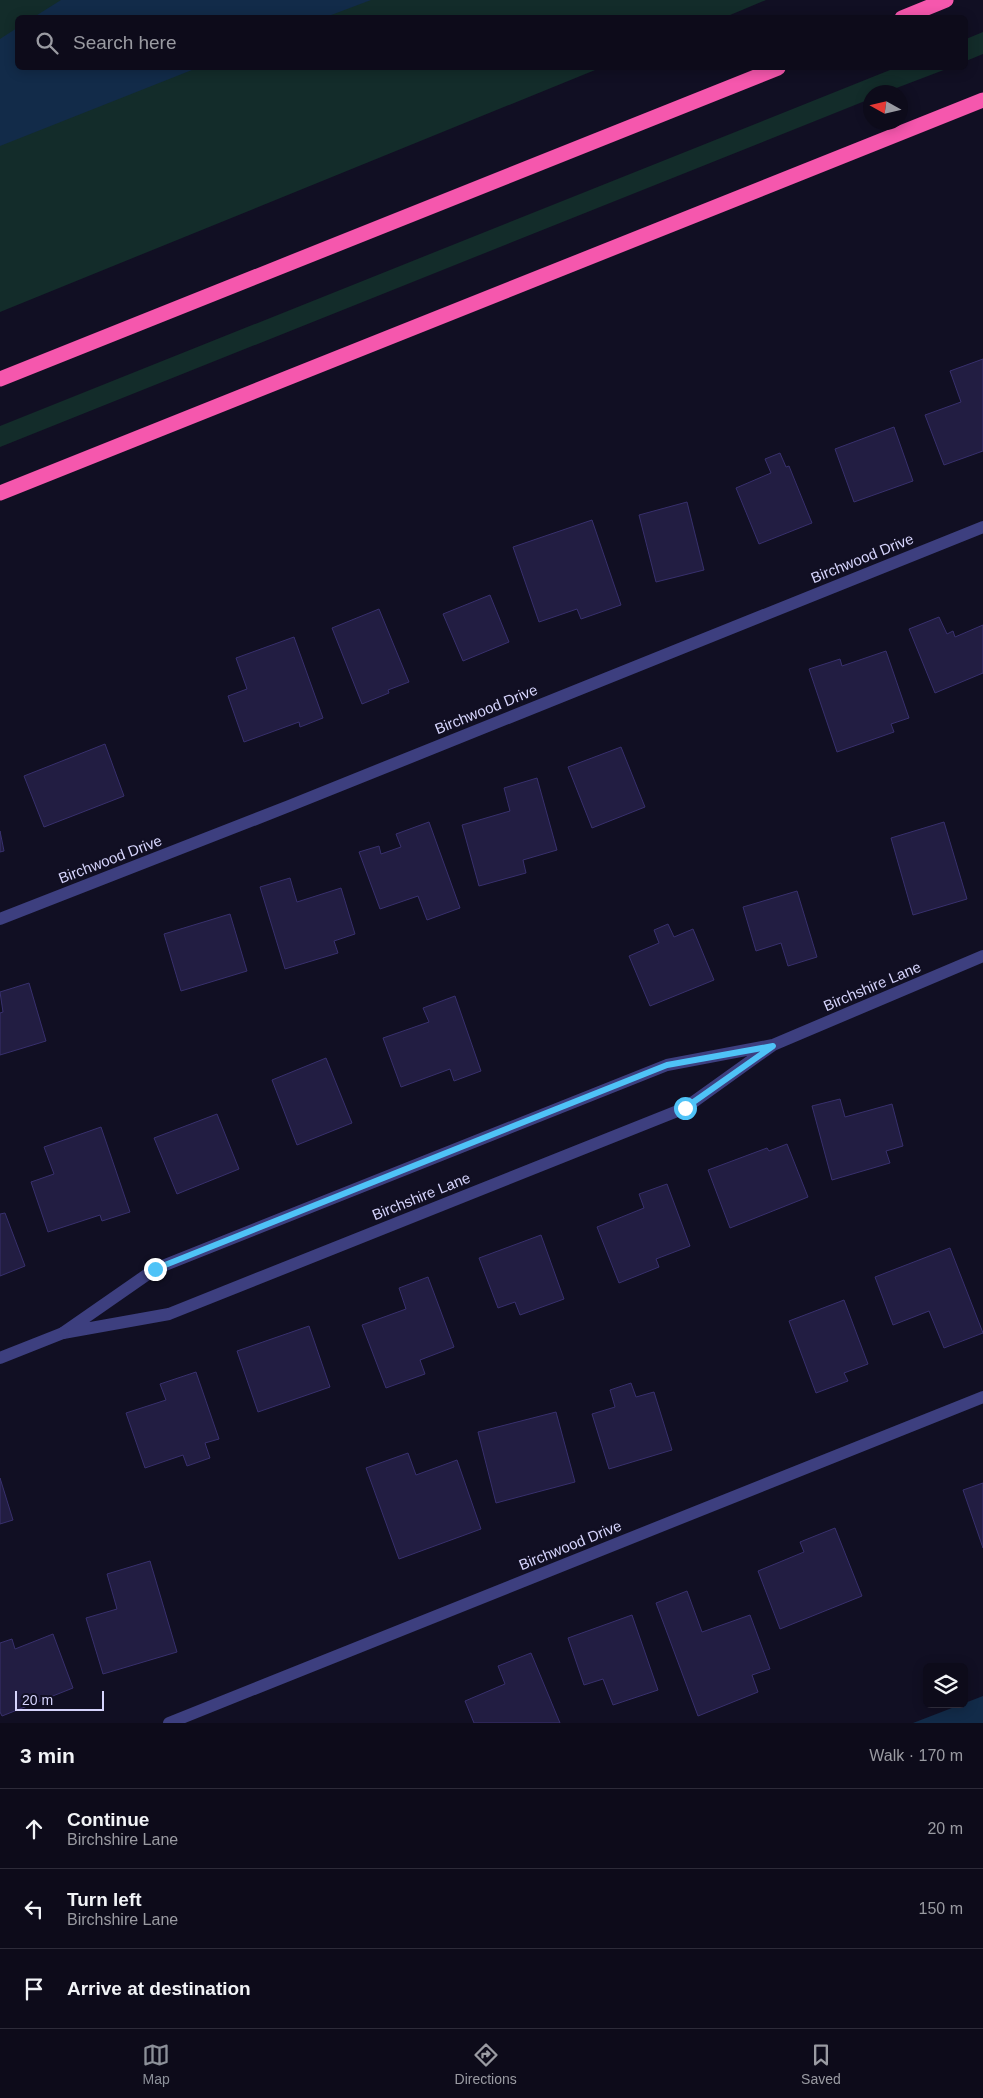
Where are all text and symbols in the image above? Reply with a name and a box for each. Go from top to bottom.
search box [15,15,968,70]
icon: search [33,29,61,57]
text: Search here [73,32,177,53]
north arrow [863,85,908,130]
street label: Birchwood Drive [808,530,916,586]
street label: Birchwood Drive [432,681,540,737]
street label: Birchwood Drive [56,831,164,887]
street label: Birchshire Lane [821,958,923,1014]
route start [674,1097,697,1120]
street label: Birchshire Lane [369,1169,473,1223]
route end [144,1258,167,1281]
street label: Birchwood Drive [516,1517,624,1573]
map controls [923,1663,968,1708]
button: layers [923,1663,968,1708]
scale bar [15,1688,104,1711]
text: 20 m [22,1692,53,1708]
text: 3 min [20,1744,75,1767]
text: Walk · 170 m [869,1747,963,1764]
text: Continue [67,1809,149,1830]
icon: ahead [20,1815,48,1843]
text: 20 m [927,1820,963,1837]
text: Birchshire Lane [67,1831,178,1848]
text: Turn left [67,1889,142,1910]
icon: left [20,1895,48,1923]
text: 150 m [919,1900,963,1917]
text: Birchshire Lane [67,1911,178,1928]
icon: arrive [20,1975,48,2003]
text: Arrive at destination [67,1978,251,1999]
tab: Map [142,2041,170,2087]
tab: Directions [455,2041,517,2087]
tab: Saved [801,2041,841,2087]

